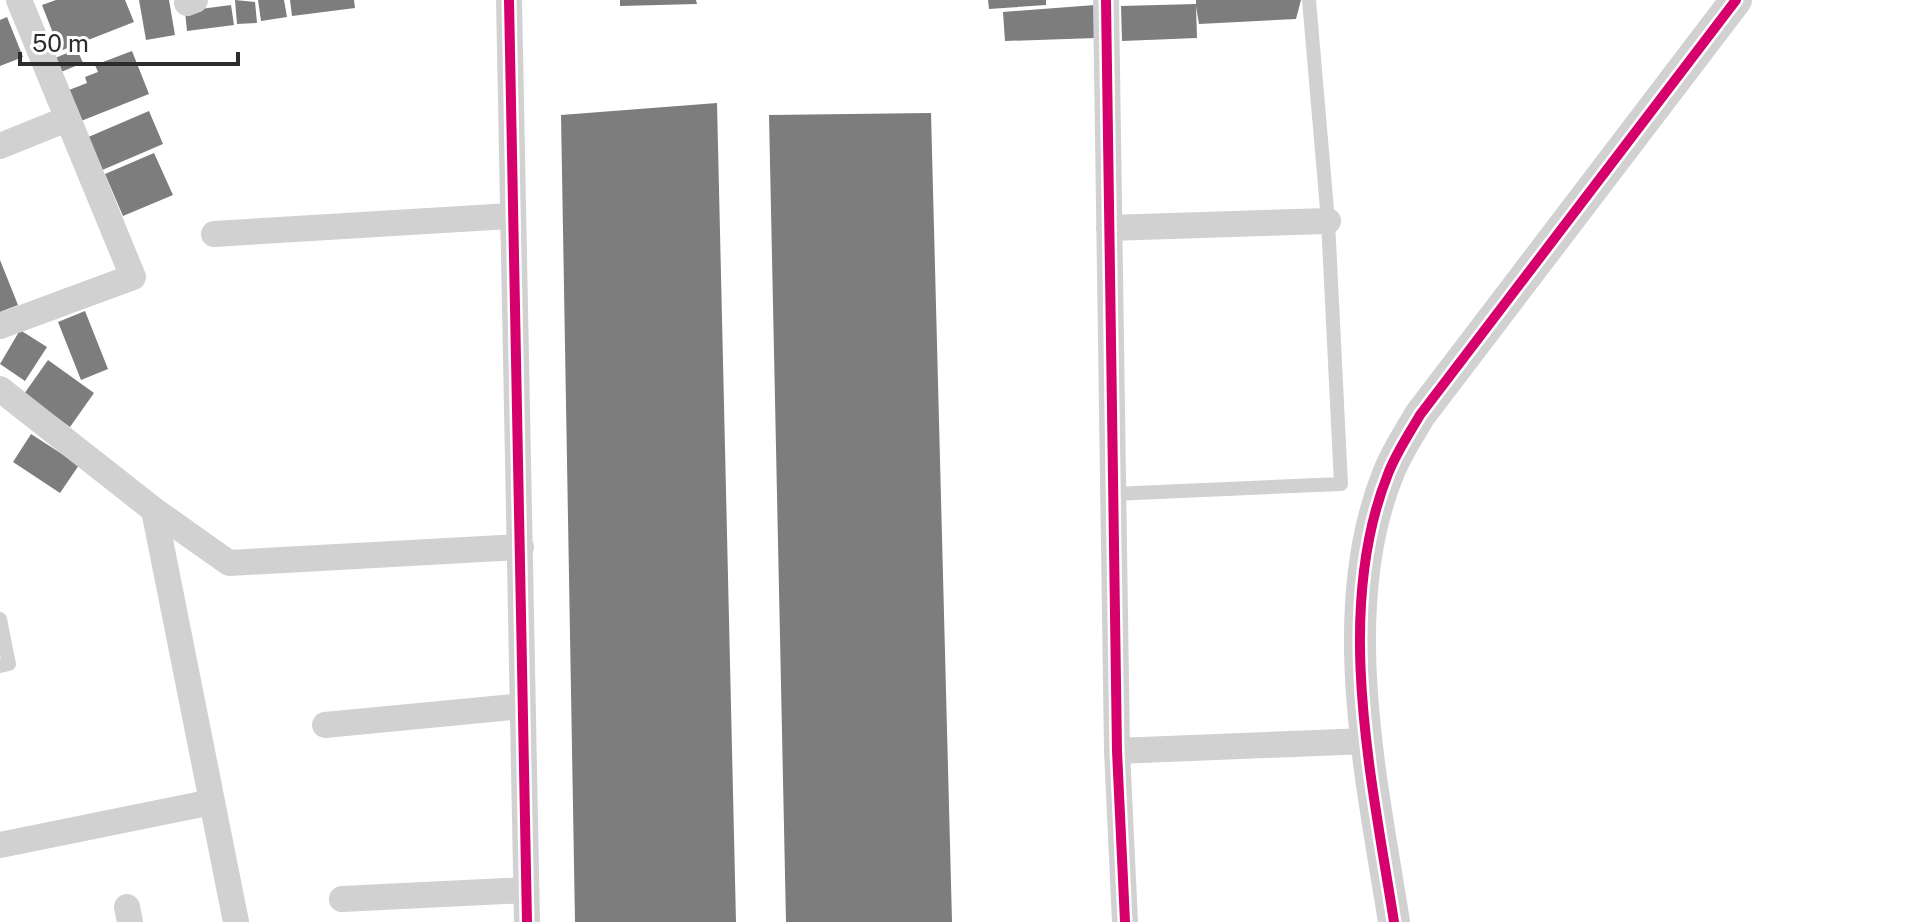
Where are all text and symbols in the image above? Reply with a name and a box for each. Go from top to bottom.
scale bar [20,16,238,66]
text: 50 m [32,29,89,57]

